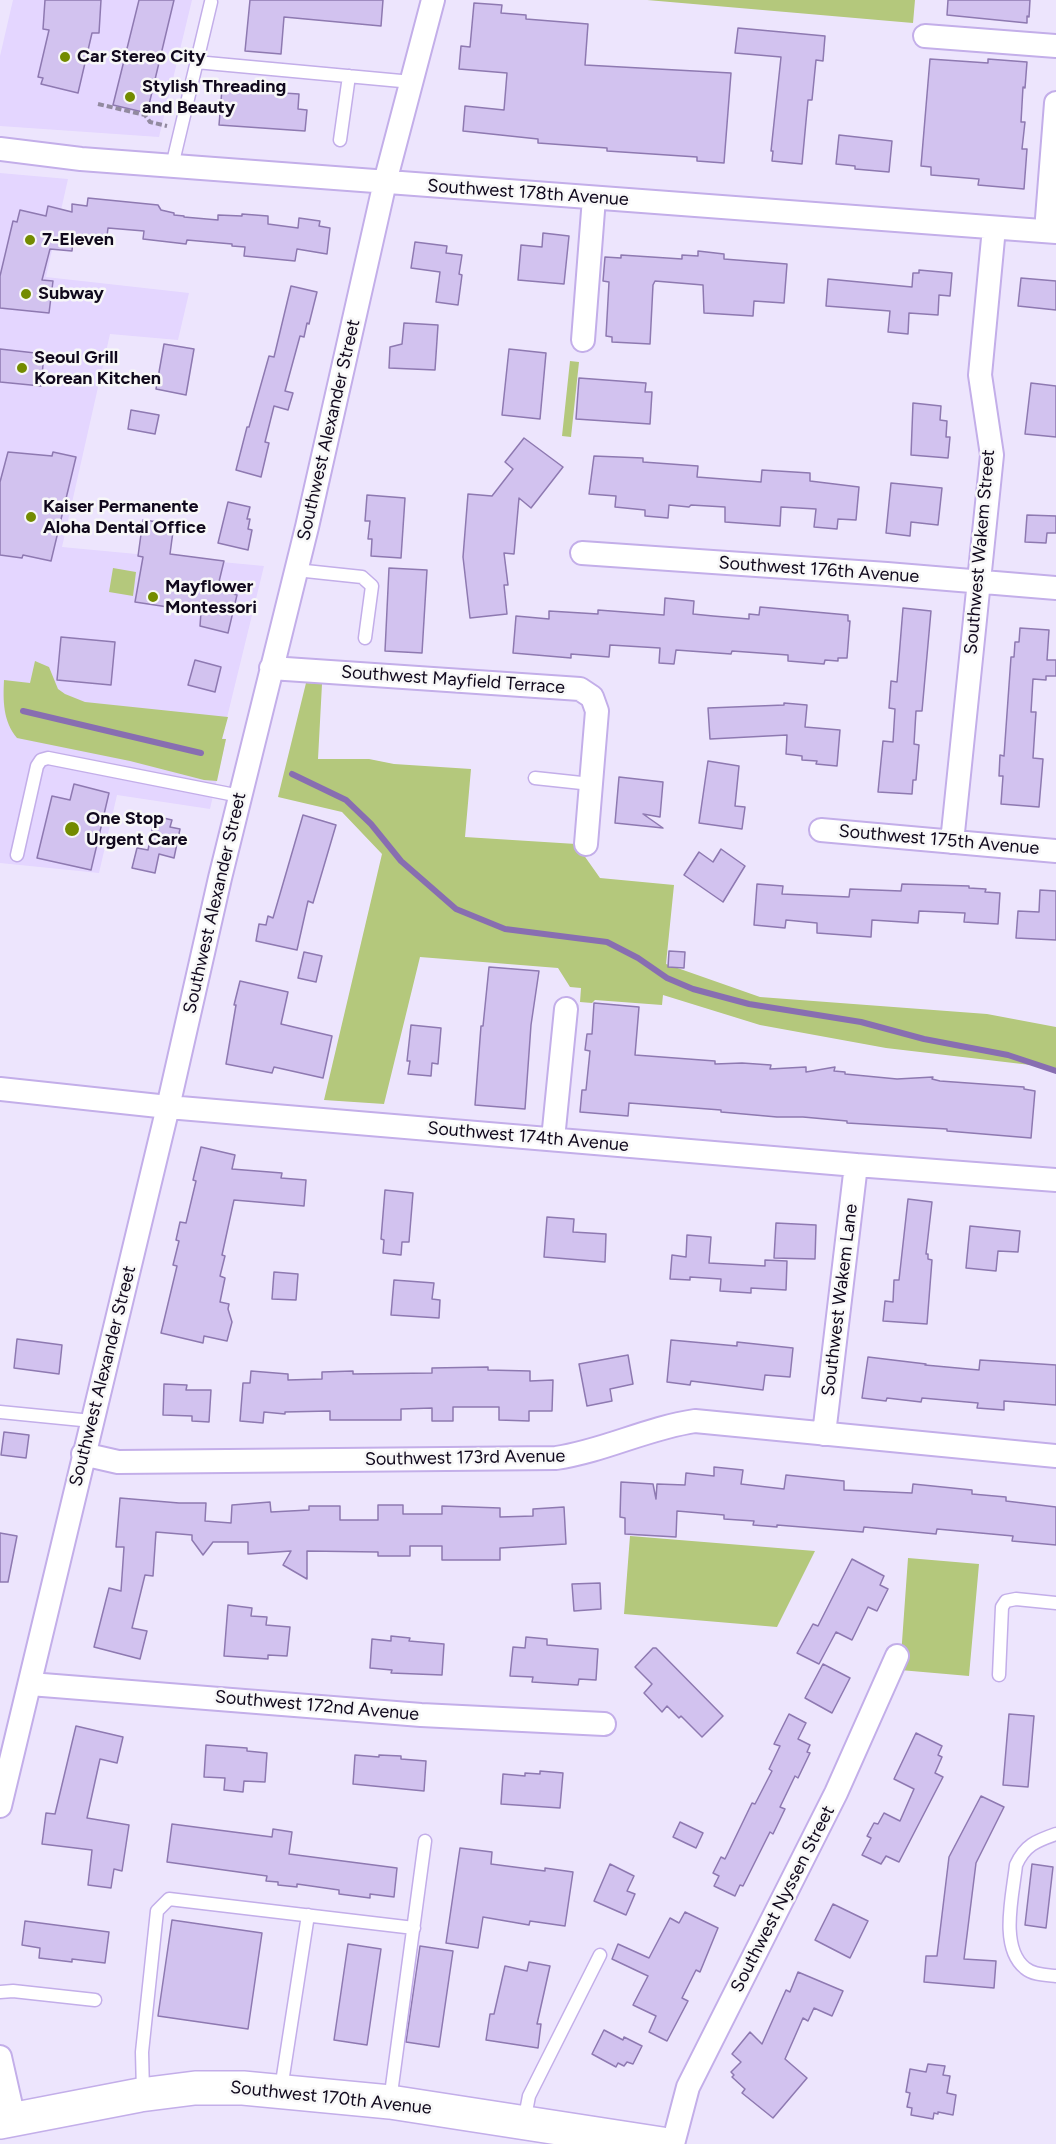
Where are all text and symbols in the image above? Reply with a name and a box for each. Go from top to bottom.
place label: Car Stereo City [77,46,206,68]
marker: Car Stereo City [58,50,72,64]
place label: Stylish Threading and Beauty [142,76,286,118]
marker: Stylish Threading and Beauty [123,90,137,104]
street label: Southwest 178th Avenue [427,175,629,211]
place label: 7-Eleven [42,229,114,251]
marker: 7-Eleven [23,233,37,247]
place label: Subway [38,283,104,305]
marker: Subway [19,287,33,301]
street label: Southwest Alexander Street [293,317,365,543]
place label: Seoul Grill Korean Kitchen [34,347,161,389]
marker: Seoul Grill Korean Kitchen [15,361,29,375]
street label: Southwest Wakem Street [960,449,1000,655]
place label: Kaiser Permanente Aloha Dental Office [43,496,206,538]
marker: Kaiser Permanente Aloha Dental Office [24,510,38,524]
street label: Southwest 176th Avenue [718,552,920,588]
place label: Mayflower Montessori [165,576,257,618]
marker: Mayflower Montessori [146,590,160,604]
street label: Southwest Mayfield Terrace [340,661,566,699]
street label: Southwest Alexander Street [179,790,251,1016]
place label: One Stop Urgent Care [86,808,187,850]
marker: One Stop Urgent Care [63,820,81,838]
street label: Southwest 175th Avenue [838,820,1040,860]
street label: Southwest 174th Avenue [426,1117,630,1157]
street label: Southwest Wakem Lane [817,1202,863,1398]
street label: Southwest Alexander Street [65,1264,141,1488]
street label: Southwest 173rd Avenue [365,1445,565,1471]
street label: Southwest 172nd Avenue [214,1686,420,1726]
street label: Southwest Nyssen Street [727,1802,839,1996]
street label: Southwest 170th Avenue [229,2077,433,2119]

